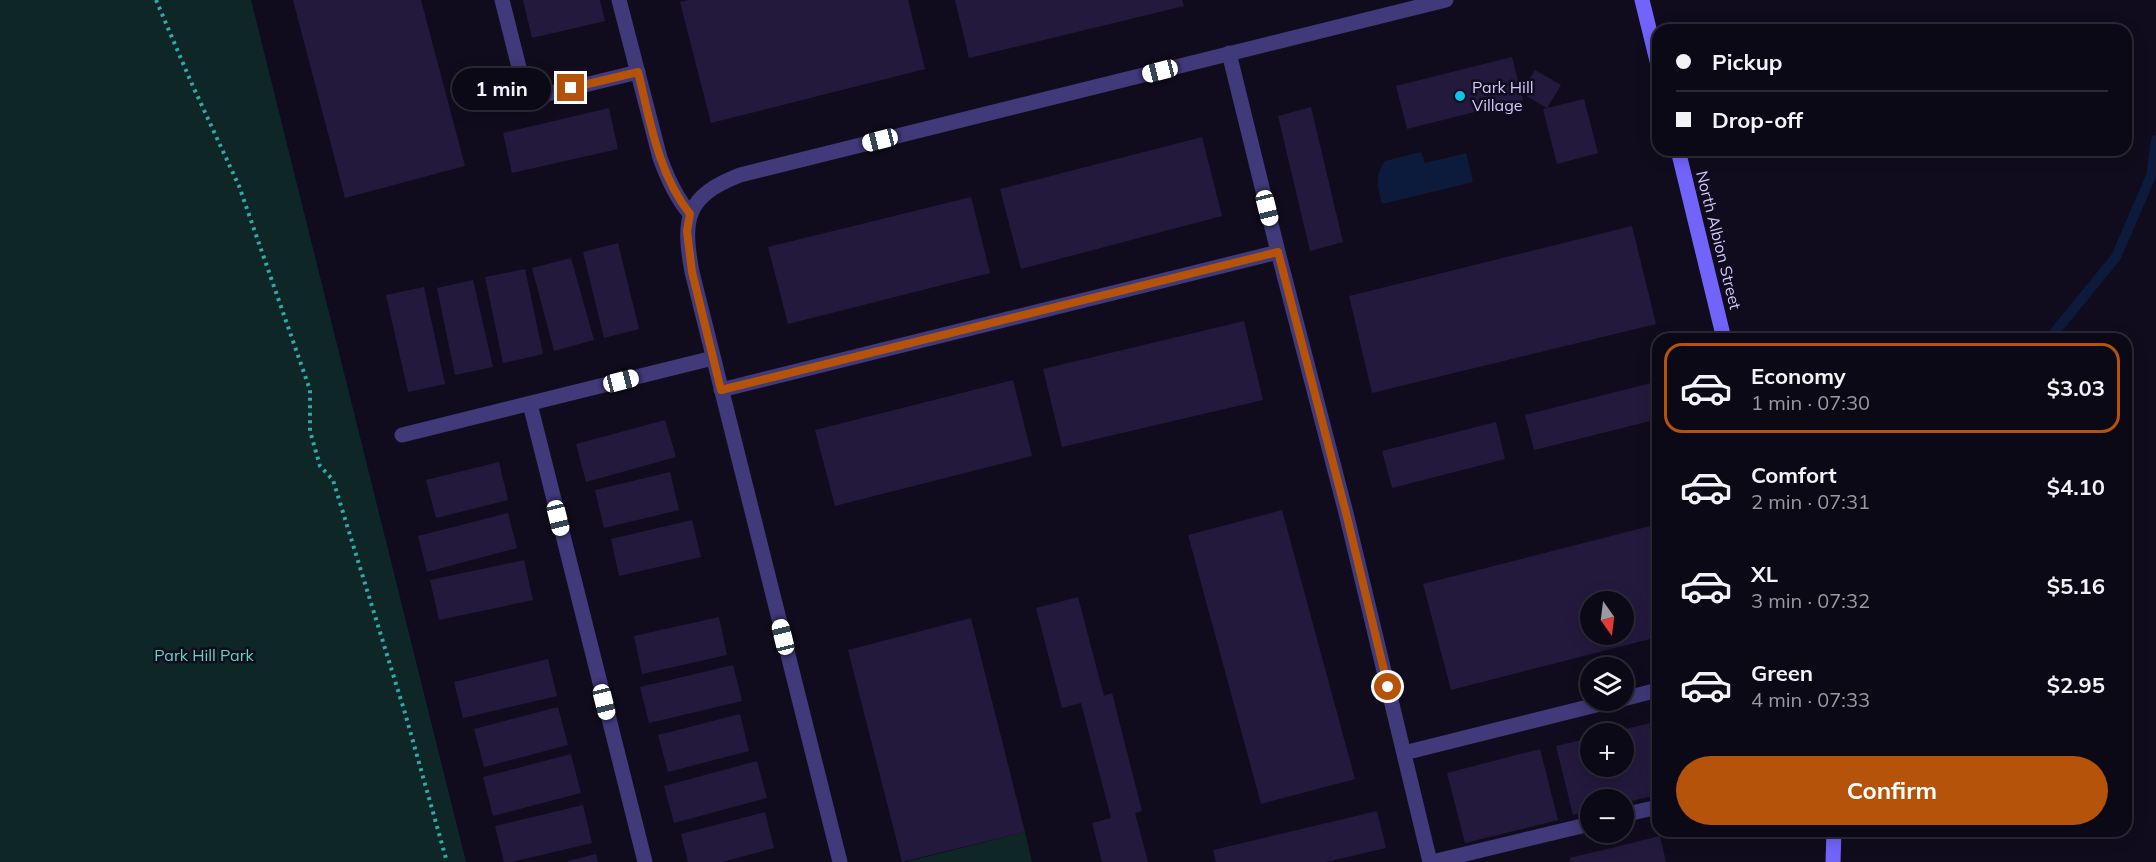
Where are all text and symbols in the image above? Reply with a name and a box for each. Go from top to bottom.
text: Pickup [1712,48,1782,76]
car [1140,58,1180,84]
callout: 1 min [451,67,550,109]
route end [557,74,584,101]
text: 1 min [475,76,528,101]
place label: Park Hill Village [1472,77,1534,115]
marker: Park Hill Village [1453,89,1467,103]
text: Drop-off [1712,106,1803,134]
car [860,127,900,153]
street label: North Albion Street [1692,169,1746,312]
car [1254,188,1280,228]
icon: car [1679,361,1733,415]
text: Economy [1751,362,1846,390]
car [601,368,641,394]
text: $3.03 [2047,374,2105,402]
text: 1 min · 07:30 [1751,390,1870,415]
icon: car [1679,460,1733,514]
text: Comfort [1751,461,1837,489]
text: $4.10 [2047,473,2105,501]
text: 2 min · 07:31 [1751,489,1870,514]
car [545,498,571,538]
icon: car [1679,559,1733,613]
text: XL [1751,560,1778,588]
text: $5.16 [2047,572,2105,600]
text: 3 min · 07:32 [1751,588,1870,613]
north arrow [1580,591,1634,645]
map controls [1580,591,1634,843]
car [770,617,796,657]
park label: Park Hill Park [154,645,254,665]
button: layers [1580,657,1634,711]
icon: car [1679,658,1733,712]
text: Green [1751,659,1813,687]
text: $2.95 [2047,671,2105,699]
route start [1374,673,1401,700]
car [591,682,617,722]
text: 4 min · 07:33 [1751,687,1870,712]
button: + [1580,723,1634,777]
button: Confirm [1676,756,2108,825]
button: − [1580,789,1634,843]

